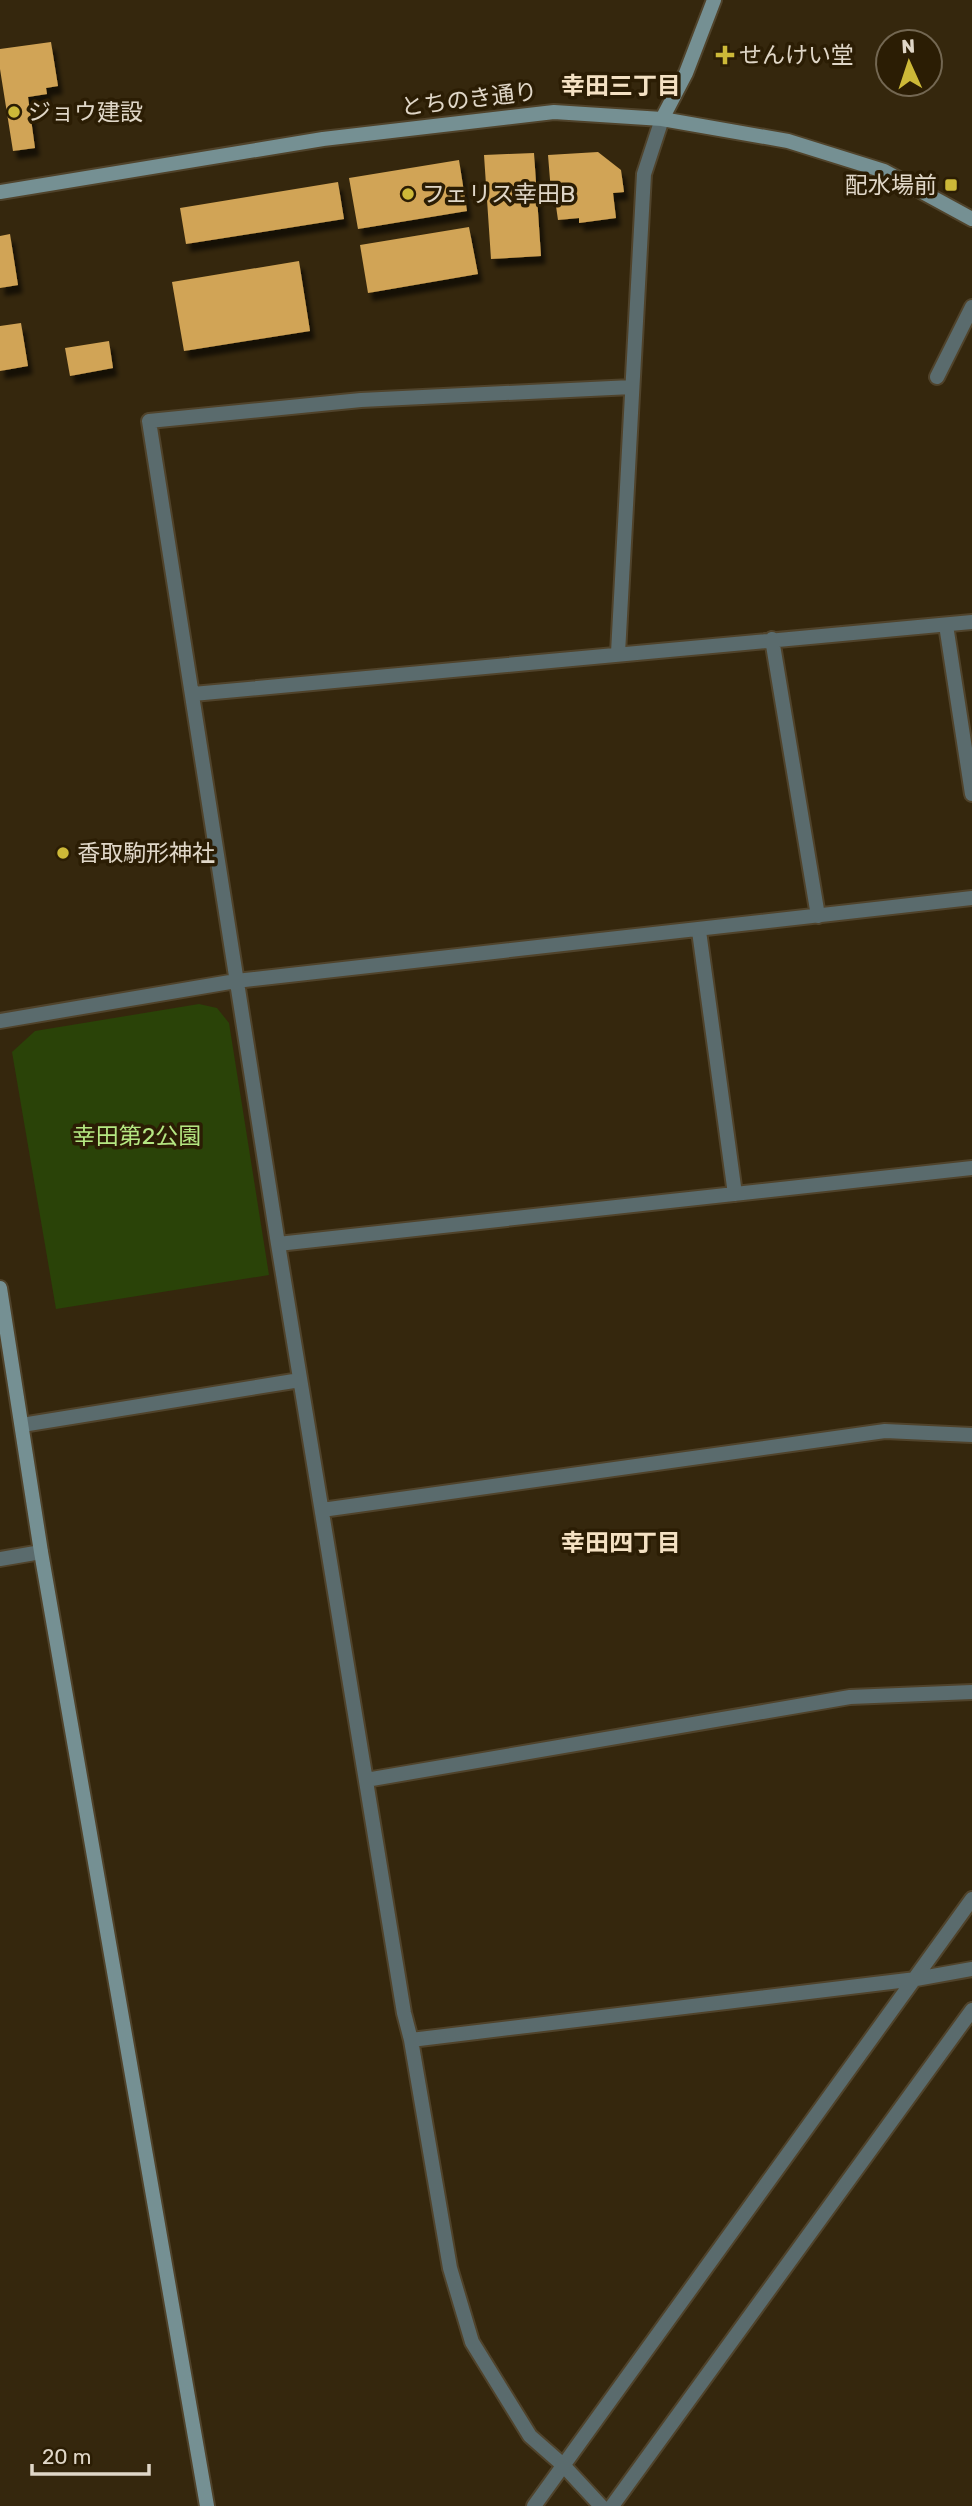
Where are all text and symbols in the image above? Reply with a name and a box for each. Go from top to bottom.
north arrow [874,28,944,98]
text: N [901,35,916,58]
place label: せんけい堂 [739,41,854,69]
marker: せんけい堂 [717,47,733,63]
district label: 幸田三丁目 [561,72,681,100]
street label: とちのき通り [399,77,539,121]
place label: ジョウ建設 [28,98,143,126]
marker: ジョウ建設 [6,104,22,120]
place label: 配水場前 [845,171,937,199]
marker: 配水場前 [943,177,959,193]
place label: フェリス幸田B [422,180,575,208]
marker: フェリス幸田B [400,186,416,202]
place label: 香取駒形神社 [77,839,215,867]
marker: 香取駒形神社 [55,845,71,861]
park label: 幸田第2公園 [73,1122,201,1150]
district label: 幸田四丁目 [561,1529,681,1557]
scale bar [32,2432,149,2476]
text: 20 m [42,2444,91,2469]

